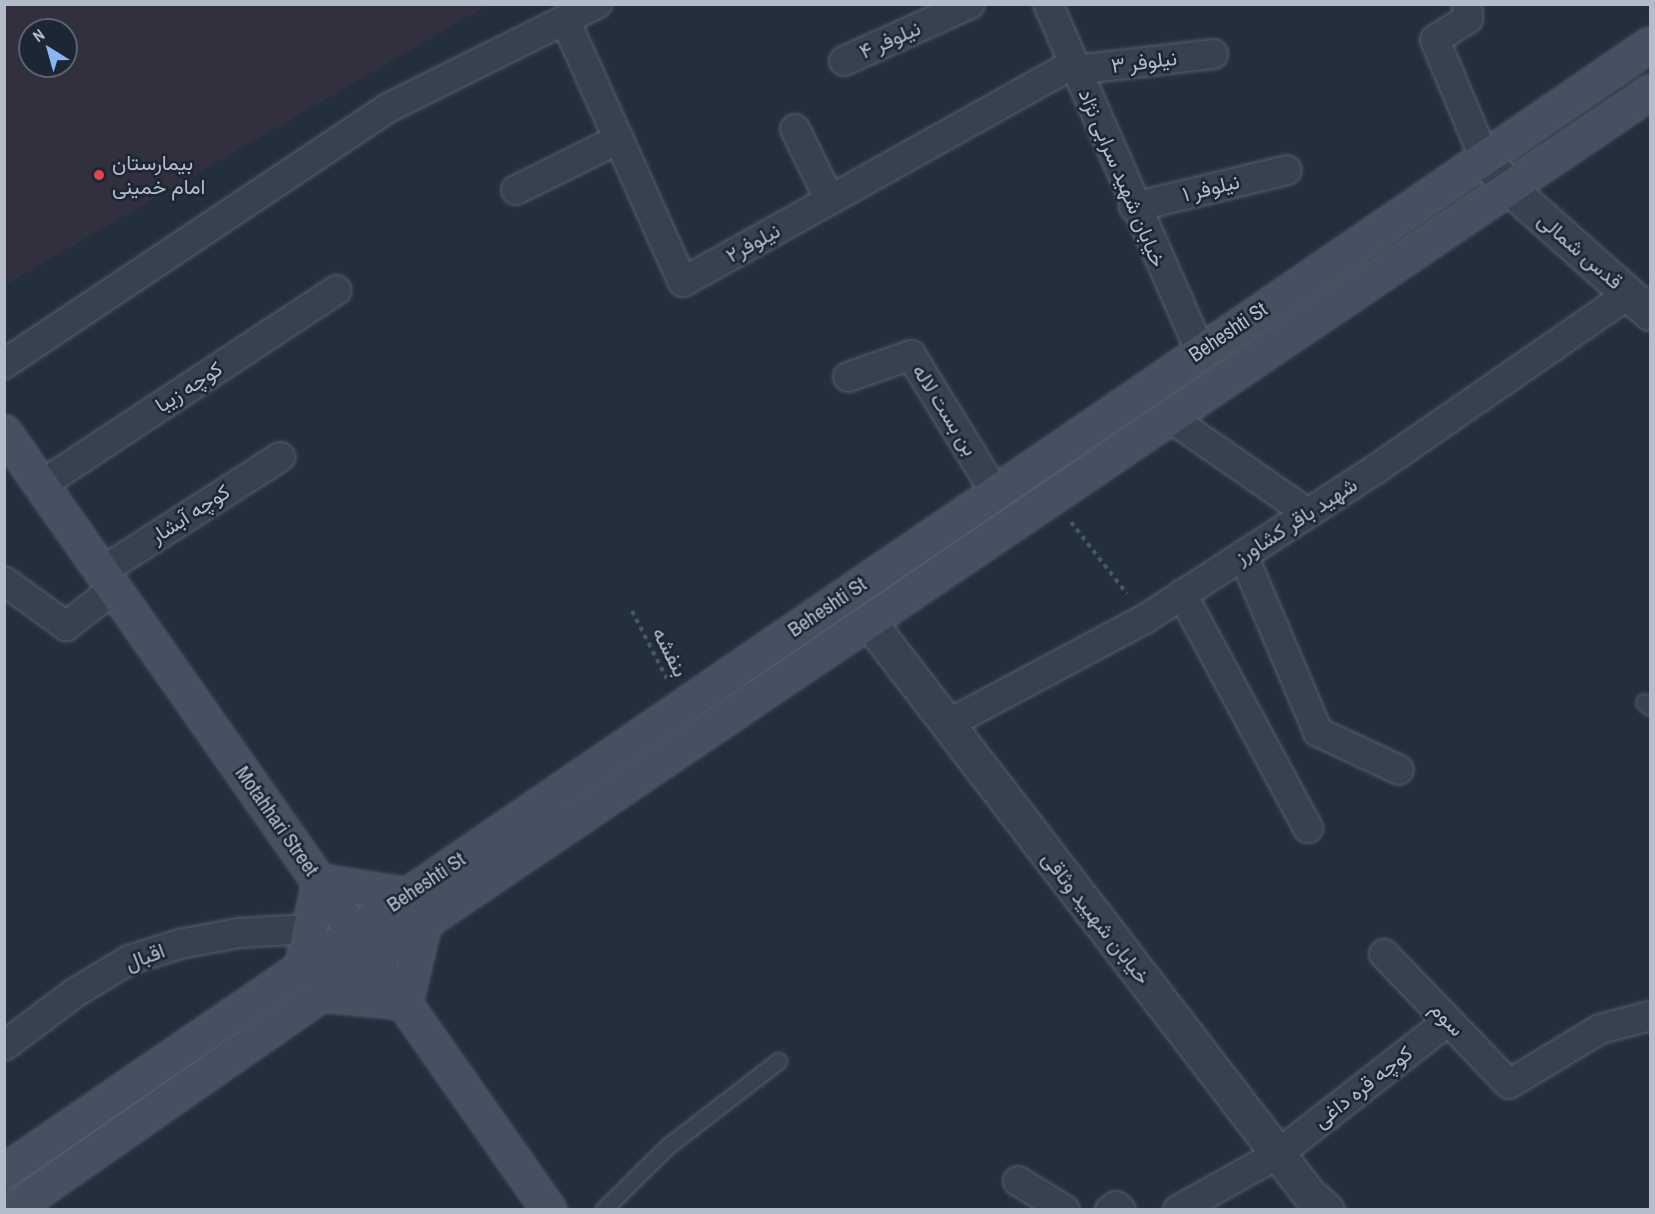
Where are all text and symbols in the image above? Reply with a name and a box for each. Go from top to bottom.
street label: نیلوفر ۴ [856,15,924,65]
north arrow [18,18,78,78]
text: N [28,24,49,47]
street label: نیلوفر ۳ [1110,45,1178,79]
street label: خیابان شهید سرابی نژاد [1073,85,1171,271]
place label: بیمارستان امام خمینی [112,150,205,200]
marker: بیمارستان امام خمینی [90,166,108,184]
street label: نیلوفر ۱ [1180,169,1242,207]
street label: قدس شمالی [1532,207,1628,295]
street label: نیلوفر۲ [721,218,785,268]
street label: Beheshti St [1184,297,1272,367]
street label: کوچه زیبا [151,356,227,418]
street label: بن بست لاله [907,360,983,460]
street label: شهید باقر کشاورز [1230,472,1362,570]
street label: کوچه آبشار [145,479,235,549]
street label: Beheshti St [783,572,871,642]
street label: بنفشه [647,623,693,681]
street label: Motahhari Street [230,761,324,881]
street label: خیابان شهیید وثاقی [1036,846,1156,990]
street label: Beheshti St [382,847,470,917]
street label: اقبال [121,938,169,976]
street label: سوم [1425,996,1469,1042]
street label: کوچه قره داغی [1309,1041,1417,1133]

